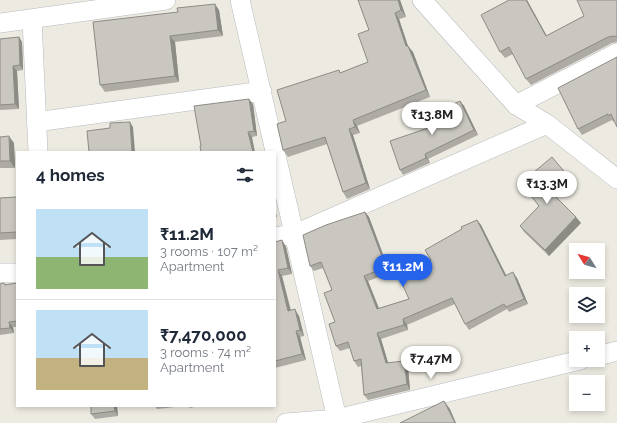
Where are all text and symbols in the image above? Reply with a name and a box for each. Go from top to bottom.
pin: ₹13.8M [399,102,465,136]
text: ₹13.8M [411,107,453,122]
icon: filters [234,164,256,186]
text: 4 homes [36,165,105,185]
pin: ₹13.3M [514,171,580,205]
text: ₹13.3M [526,176,568,191]
text: ₹11.2M [160,224,214,244]
icon: home [68,225,116,273]
north arrow [569,243,605,279]
map controls [569,243,605,411]
text: 3 rooms · 107 m² [160,244,258,259]
pin: ₹11.2M [370,254,436,288]
text: Apartment [160,259,224,274]
text: ₹11.2M [382,259,424,274]
button: layers [569,287,605,323]
text: ₹7,470,000 [160,325,247,345]
icon: home [68,326,116,374]
button: + [569,331,605,367]
text: 3 rooms · 74 m² [160,345,251,360]
pin: ₹7.47M [398,346,464,380]
text: ₹7.47M [410,351,452,366]
text: Apartment [160,360,224,375]
button: − [569,375,605,411]

